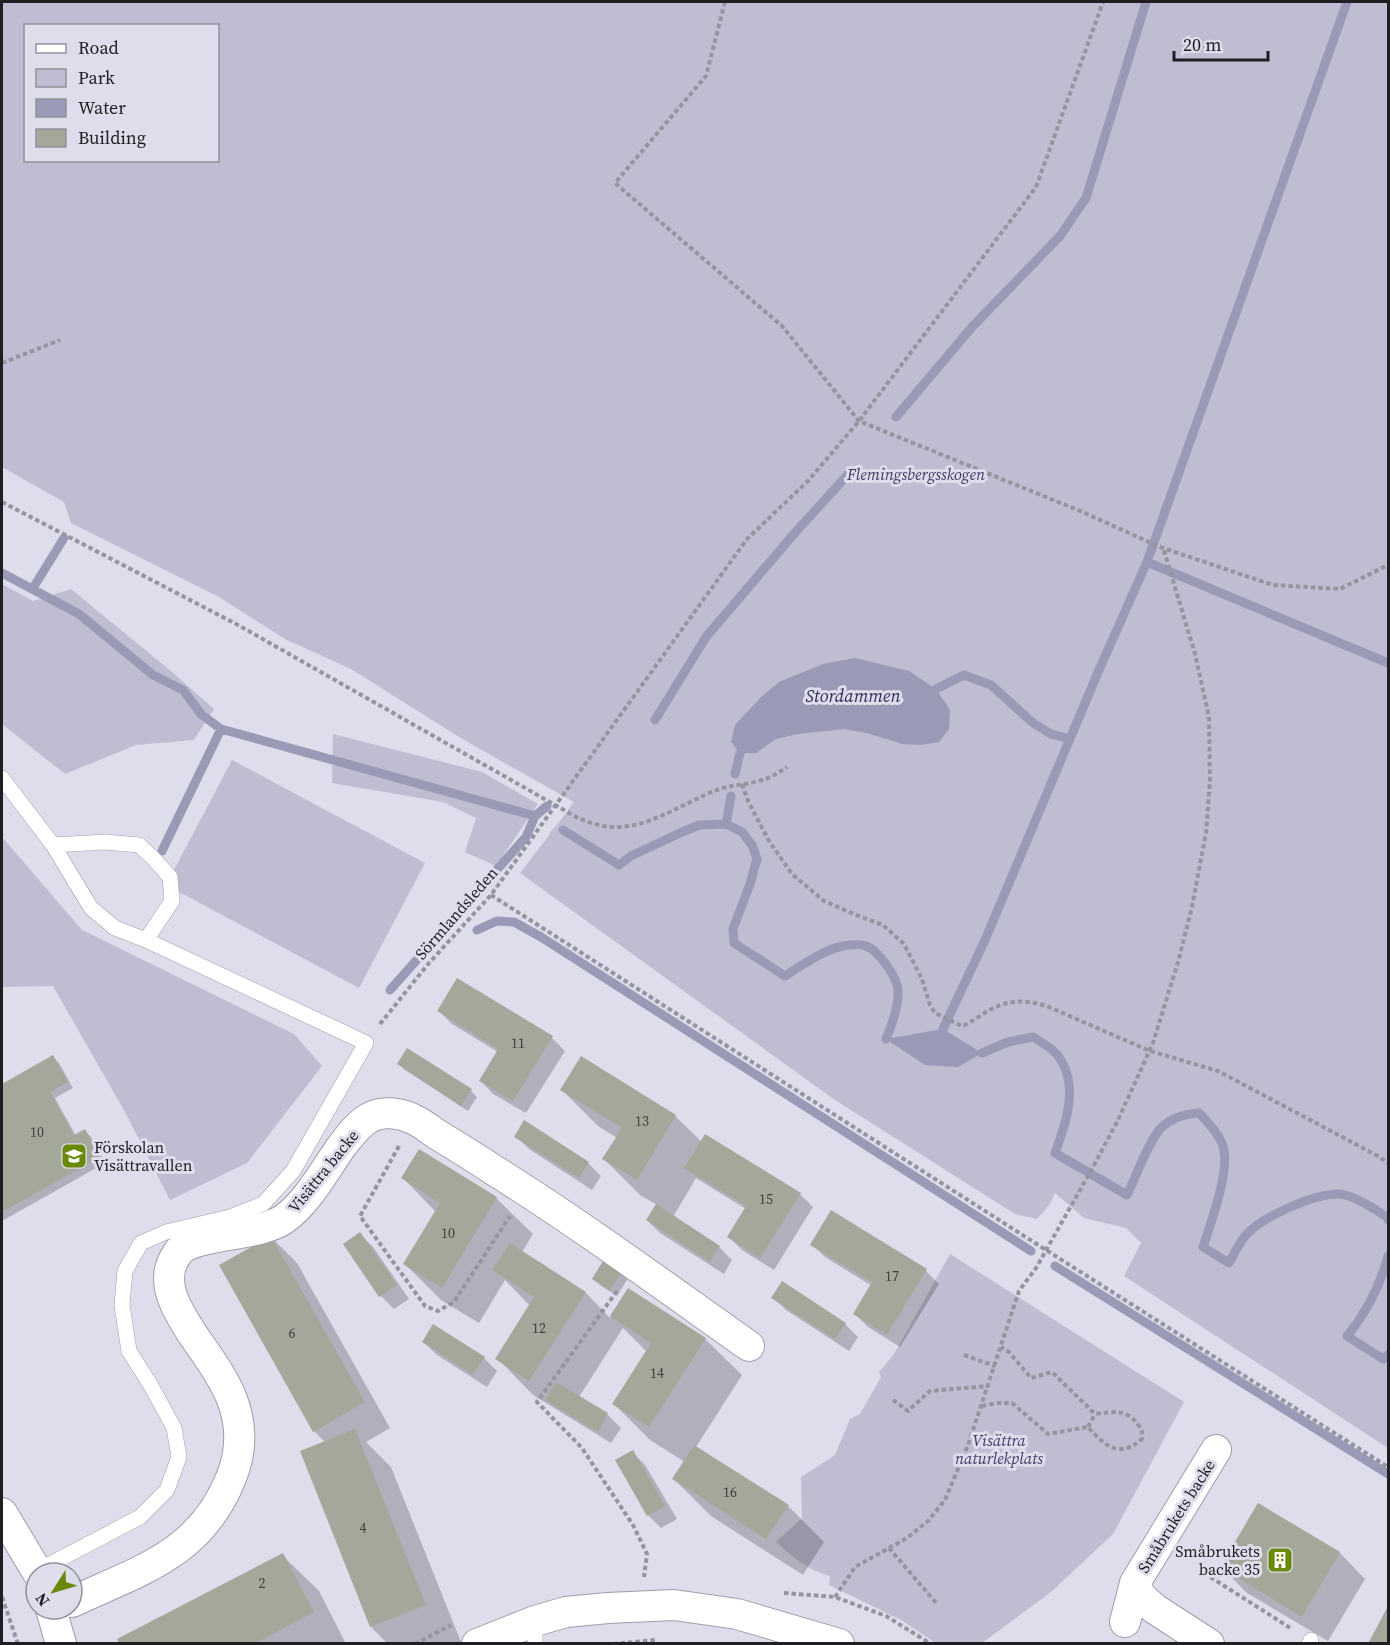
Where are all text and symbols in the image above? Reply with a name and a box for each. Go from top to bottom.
legend [24,24,219,162]
scale bar [1174,24,1268,62]
text: 20 m [1183,32,1221,57]
text: Road [78,35,119,60]
text: Park [78,65,115,90]
text: Water [78,95,126,120]
text: Building [78,125,146,150]
park label: Flemingsbergsskogen [846,463,985,485]
water label: Stordammen [805,683,901,708]
street label: Sörmlandsleden [410,862,503,964]
house number: 11 [511,1033,525,1053]
house number: 13 [635,1111,649,1131]
house number: 10 [30,1122,44,1142]
street label: Visättra backe [283,1125,363,1217]
place label: Förskolan Visättravallen [94,1136,193,1176]
school or university icon: Förskolan Visättravallen [59,1141,89,1171]
house number: 15 [759,1189,773,1209]
house number: 10 [441,1223,455,1243]
house number: 17 [885,1266,899,1286]
house number: 12 [532,1318,546,1338]
house number: 6 [289,1323,296,1343]
house number: 14 [650,1363,664,1383]
park label: Visättra naturlekplats [955,1429,1043,1469]
street label: Småbrukets backe [1132,1455,1220,1577]
house number: 16 [723,1482,737,1502]
house number: 4 [360,1518,367,1538]
place label: Småbrukets backe 35 [1175,1540,1260,1580]
building icon: Småbrukets backe 35 [1265,1545,1295,1575]
north arrow [24,1561,84,1621]
house number: 2 [259,1573,266,1593]
text: N [30,1588,54,1611]

